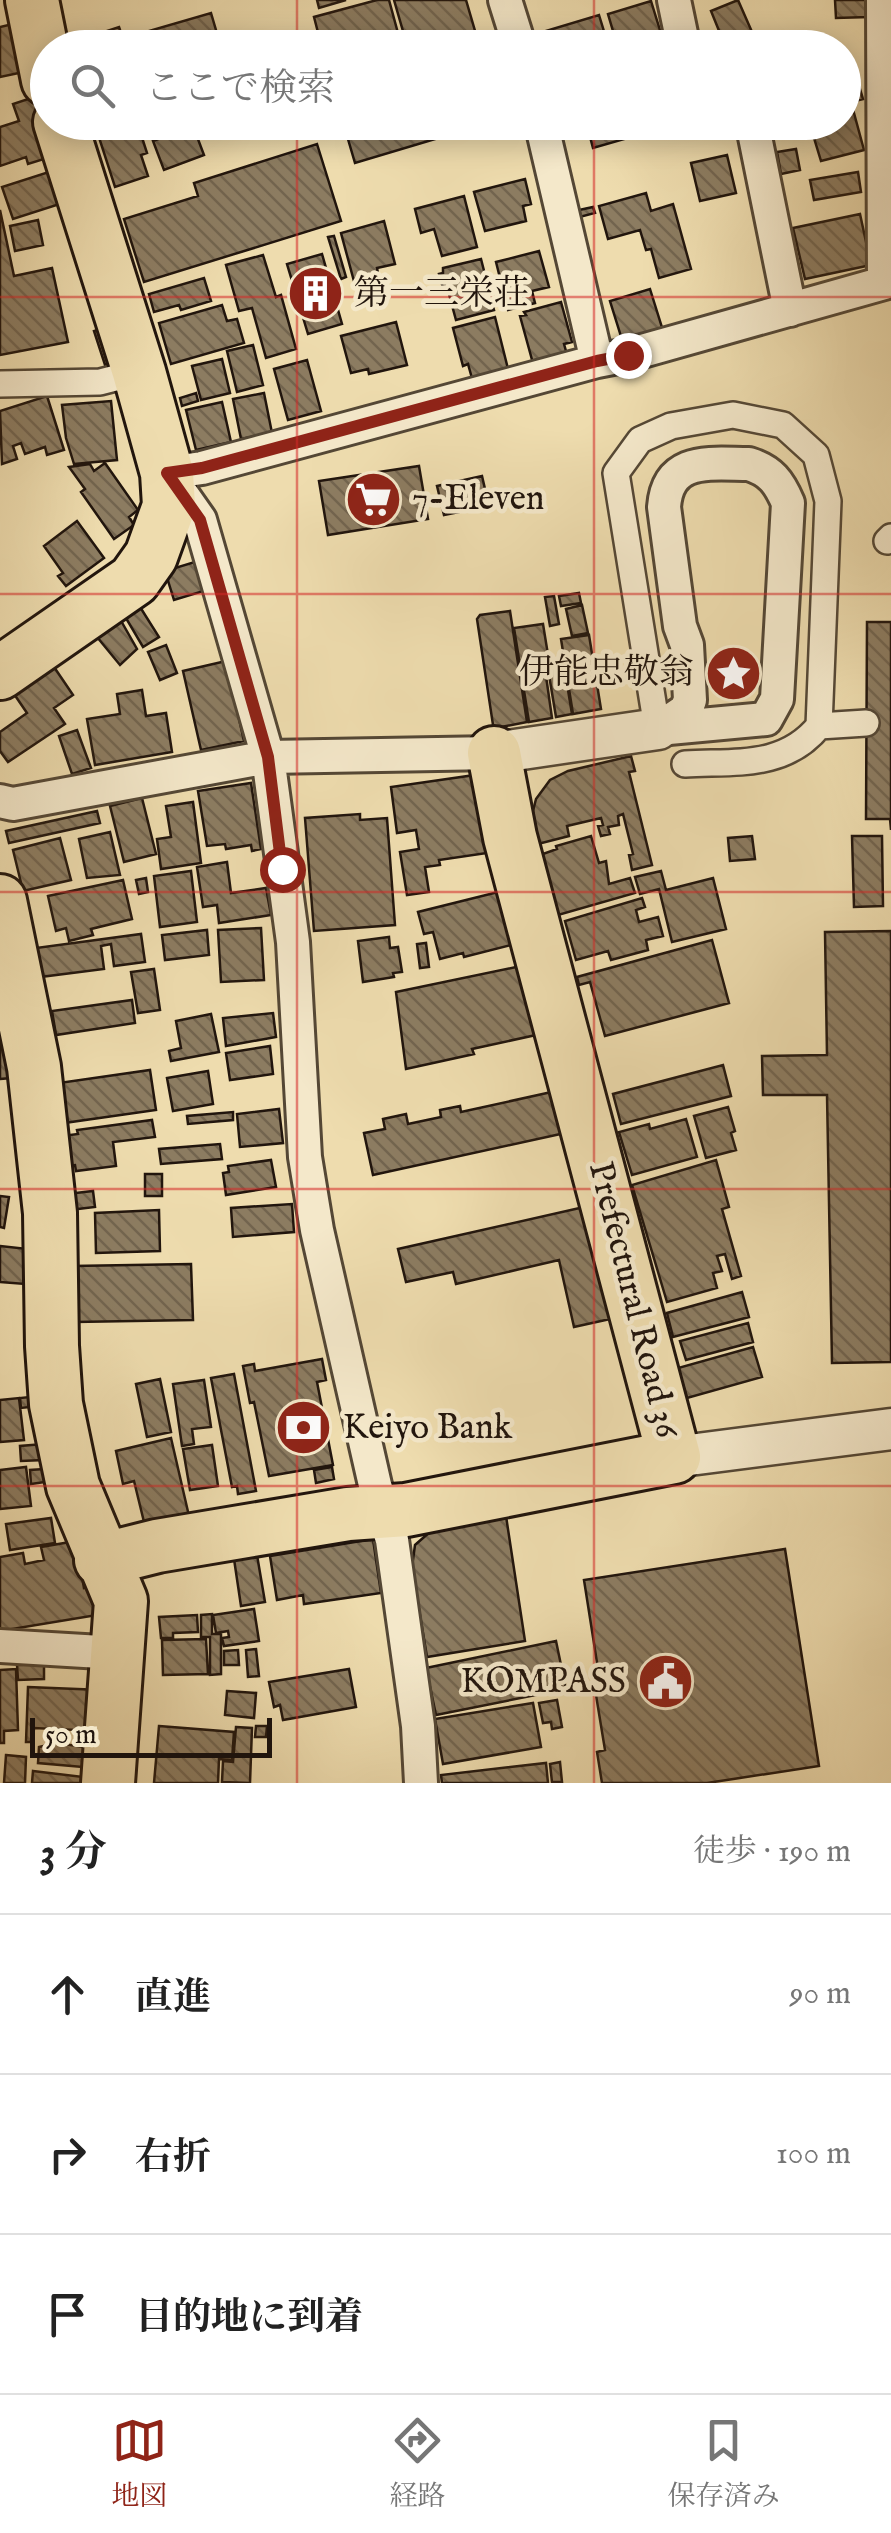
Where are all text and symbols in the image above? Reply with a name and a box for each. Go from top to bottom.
search box [30,30,861,140]
icon: search [65,58,120,113]
text: ここで検索 [145,66,335,114]
building icon: 第一三栄荘 [285,264,345,324]
place label: 第一三栄荘 [354,272,529,317]
route end [606,333,652,379]
supermarket icon: 7-Eleven [343,469,403,529]
place label: 7-Eleven [412,477,544,522]
place icon: 伊能忠敬翁 [703,643,763,703]
place label: 伊能忠敬翁 [519,651,694,696]
route start [260,847,306,893]
street label: Prefectural Road 36 [577,1157,689,1444]
bank icon: Keiyo Bank [274,1398,334,1458]
place label: Keiyo Bank [343,1406,513,1451]
public building icon: KOMPASS [635,1652,695,1712]
place label: KOMPASS [461,1660,626,1705]
scale bar [30,1713,272,1758]
text: 50 m [45,1718,97,1753]
text: 3 分 [40,1827,107,1880]
text: 徒歩 · 190 m [693,1832,851,1873]
icon: ahead [40,1967,95,2022]
text: 90 m [790,1974,851,2015]
text: 直進 [135,1975,211,2023]
icon: right [40,2127,95,2182]
text: 100 m [776,2134,851,2175]
text: 右折 [135,2135,211,2183]
icon: arrive [40,2287,95,2342]
text: 目的地に到着 [135,2295,363,2343]
tab: 地図 [111,2413,167,2515]
tab: 経路 [389,2413,446,2515]
tab: 保存済み [668,2413,780,2515]

